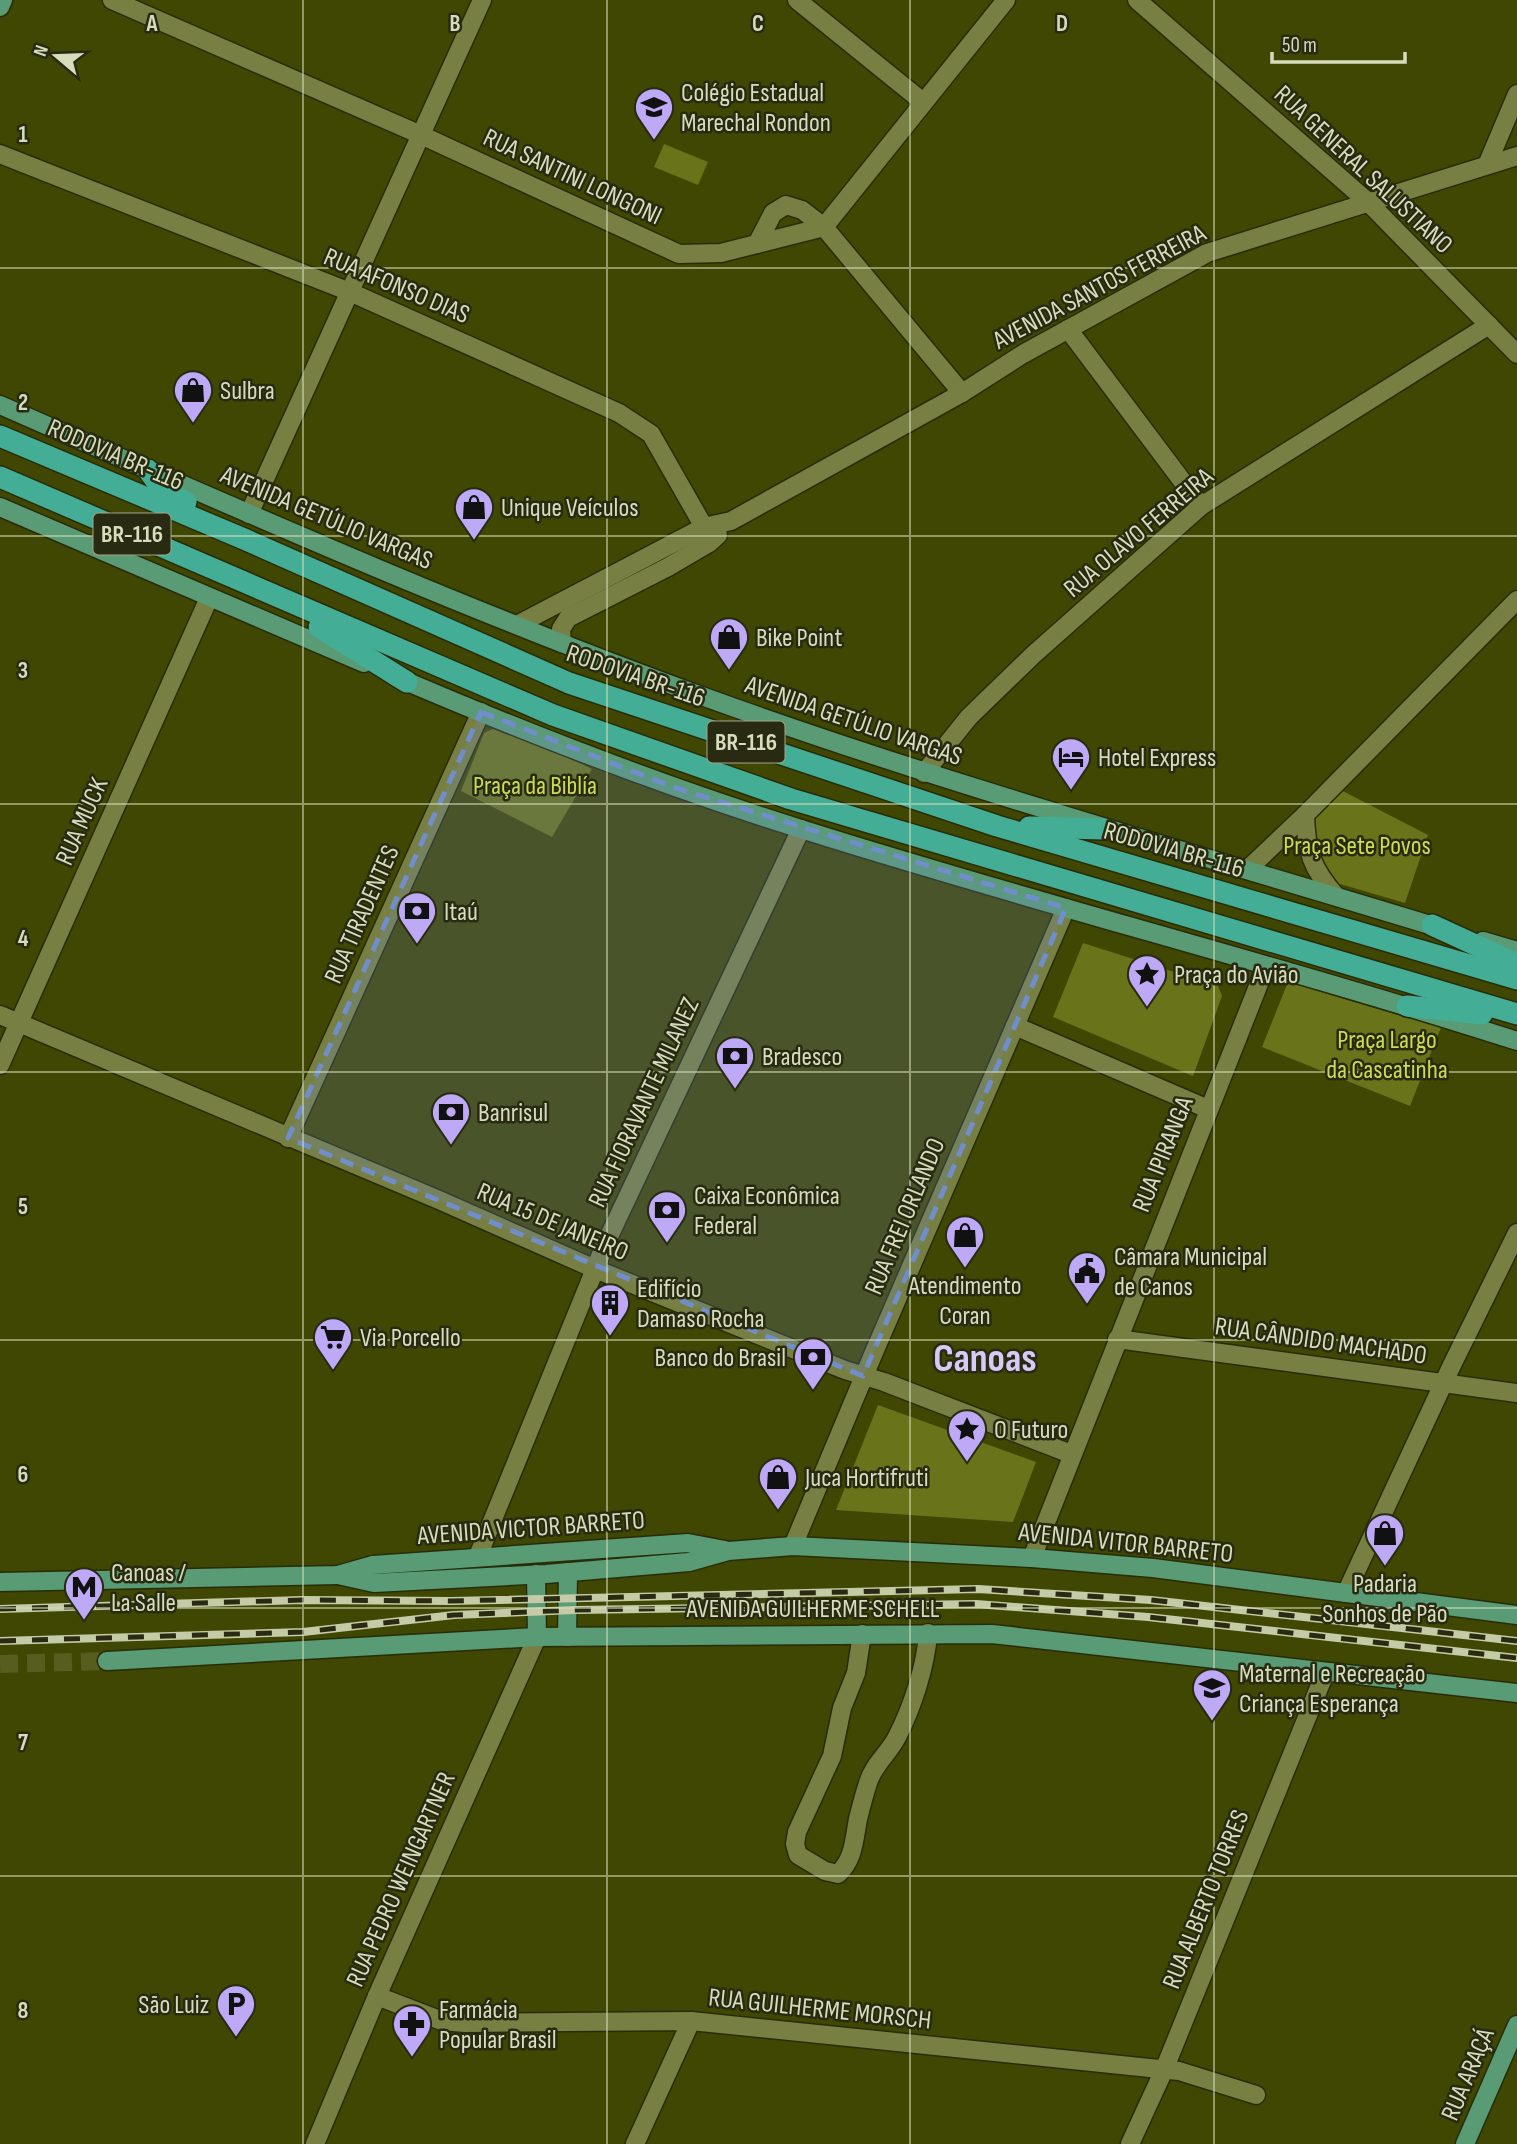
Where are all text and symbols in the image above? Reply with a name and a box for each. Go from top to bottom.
text: A [146,10,159,38]
text: B [450,10,461,38]
text: C [752,10,764,38]
text: D [1056,10,1068,38]
north arrow [21,21,91,91]
scale bar [1272,21,1405,65]
text: 50 m [1282,33,1317,58]
text: N [29,42,54,59]
place label: Colégio Estadual Marechal Rondon [681,78,831,139]
street label: RUA GENERAL SALUSTIANO [1267,79,1459,261]
school or university icon: Colégio Estadual Marechal Rondon [633,86,675,141]
text: 1 [18,121,28,149]
street label: RUA SANTINI LONGONI [478,122,667,232]
street label: AVENIDA SANTOS FERREIRA [987,218,1212,357]
street label: RUA AFONSO DIAS [319,242,474,331]
shop icon: Sulbra [172,369,214,424]
place label: Sulbra [220,376,275,407]
text: 2 [18,389,28,417]
street label: RODOVIA BR-116 [43,413,188,498]
street label: AVENIDA GETÚLIO VARGAS [215,459,437,577]
street label: RUA OLAVO FERREIRA [1058,461,1221,605]
shop icon: Unique Veículos [453,486,495,541]
place label: Unique Veículos [501,493,639,524]
road number: BR-116 [94,514,170,554]
shop icon: Bike Point [708,616,750,671]
place label: Bike Point [756,623,842,654]
street label: RODOVIA BR-116 [562,638,709,715]
text: 3 [18,657,28,685]
street label: AVENIDA GETÚLIO VARGAS [740,669,966,773]
road number: BR-116 [708,722,784,762]
hotel icon: Hotel Express [1050,736,1092,791]
place label: Hotel Express [1098,743,1216,774]
park label: Praça da Biblía [473,771,597,802]
street label: RUA MUCK [49,773,115,870]
street label: RODOVIA BR-116 [1100,816,1247,885]
park label: Praça Sete Povos [1283,831,1431,862]
street label: RUA TIRADENTES [318,841,407,988]
bank icon: Itaú [396,890,438,945]
place label: Itaú [444,897,478,928]
text: 4 [18,925,29,953]
place icon: Praça do Avião [1126,953,1168,1008]
place label: Praça do Avião [1174,960,1299,991]
street label: RUA FIORAVANTE MILANEZ [582,993,707,1212]
park label: Praça Largo da Cascatinha [1326,1025,1448,1086]
bank icon: Bradesco [714,1035,756,1090]
place label: Bradesco [762,1042,842,1073]
bank icon: Banrisul [430,1091,472,1146]
street label: RUA IPIRANGA [1126,1092,1201,1217]
place label: Banrisul [478,1098,548,1129]
street label: RUA FREI ORLANDO [859,1134,952,1299]
street label: RUA 15 DE JANEIRO [472,1177,633,1268]
place label: Caixa Econômica Federal [694,1181,840,1242]
bank icon: Caixa Econômica Federal [646,1189,688,1244]
text: 5 [18,1193,28,1221]
shop icon: Atendimento Coran [944,1214,986,1269]
place label: Câmara Municipal de Canos [1114,1242,1267,1303]
public building icon: Câmara Municipal de Canos [1066,1250,1108,1305]
place label: Atendimento Coran [907,1271,1022,1332]
place label: Edifício Damaso Rocha [637,1274,765,1335]
building icon: Edifício Damaso Rocha [589,1282,631,1337]
street label: RUA CÂNDIDO MACHADO [1213,1311,1429,1372]
supermarket icon: Via Porcello [312,1316,354,1371]
place label: Via Porcello [360,1323,461,1354]
district label: Canoas [933,1335,1037,1383]
bank icon: Banco do Brasil [792,1336,834,1391]
place label: Banco do Brasil [655,1343,786,1374]
place icon: O Futuro [946,1408,988,1463]
place label: O Futuro [994,1415,1068,1446]
shop icon: Juca Hortifruti [757,1456,799,1511]
text: 6 [18,1461,28,1489]
place label: Juca Hortifruti [804,1463,929,1494]
street label: AVENIDA VICTOR BARRETO [415,1505,646,1552]
shop icon: Padaria Sonhos de Pão [1364,1512,1406,1567]
street label: AVENIDA VITOR BARRETO [1016,1517,1235,1570]
place label: Canoas / La Salle [111,1558,187,1619]
metro station icon: Canoas / La Salle [63,1566,105,1621]
place label: Padaria Sonhos de Pão [1322,1569,1448,1630]
street label: AVENIDA GUILHERME SCHELL [686,1594,940,1625]
place label: Maternal e Recreação Criança Esperança [1239,1659,1426,1720]
school or university icon: Maternal e Recreação Criança Esperança [1191,1667,1233,1722]
text: 7 [18,1729,28,1757]
street label: RUA PEDRO WEINGARTNER [340,1768,463,1992]
street label: RUA ALBERTO TORRES [1156,1806,1256,1994]
street label: RUA GUILHERME MORSCH [707,1982,933,2037]
parking icon: São Luiz [215,1983,257,2038]
place label: São Luiz [138,1990,209,2021]
place label: Farmácia Popular Brasil [439,1995,556,2056]
text: 8 [18,1997,29,2025]
pharmacy icon: Farmácia Popular Brasil [391,2003,433,2058]
street label: RUA ARAÇÁ [1435,2023,1502,2125]

